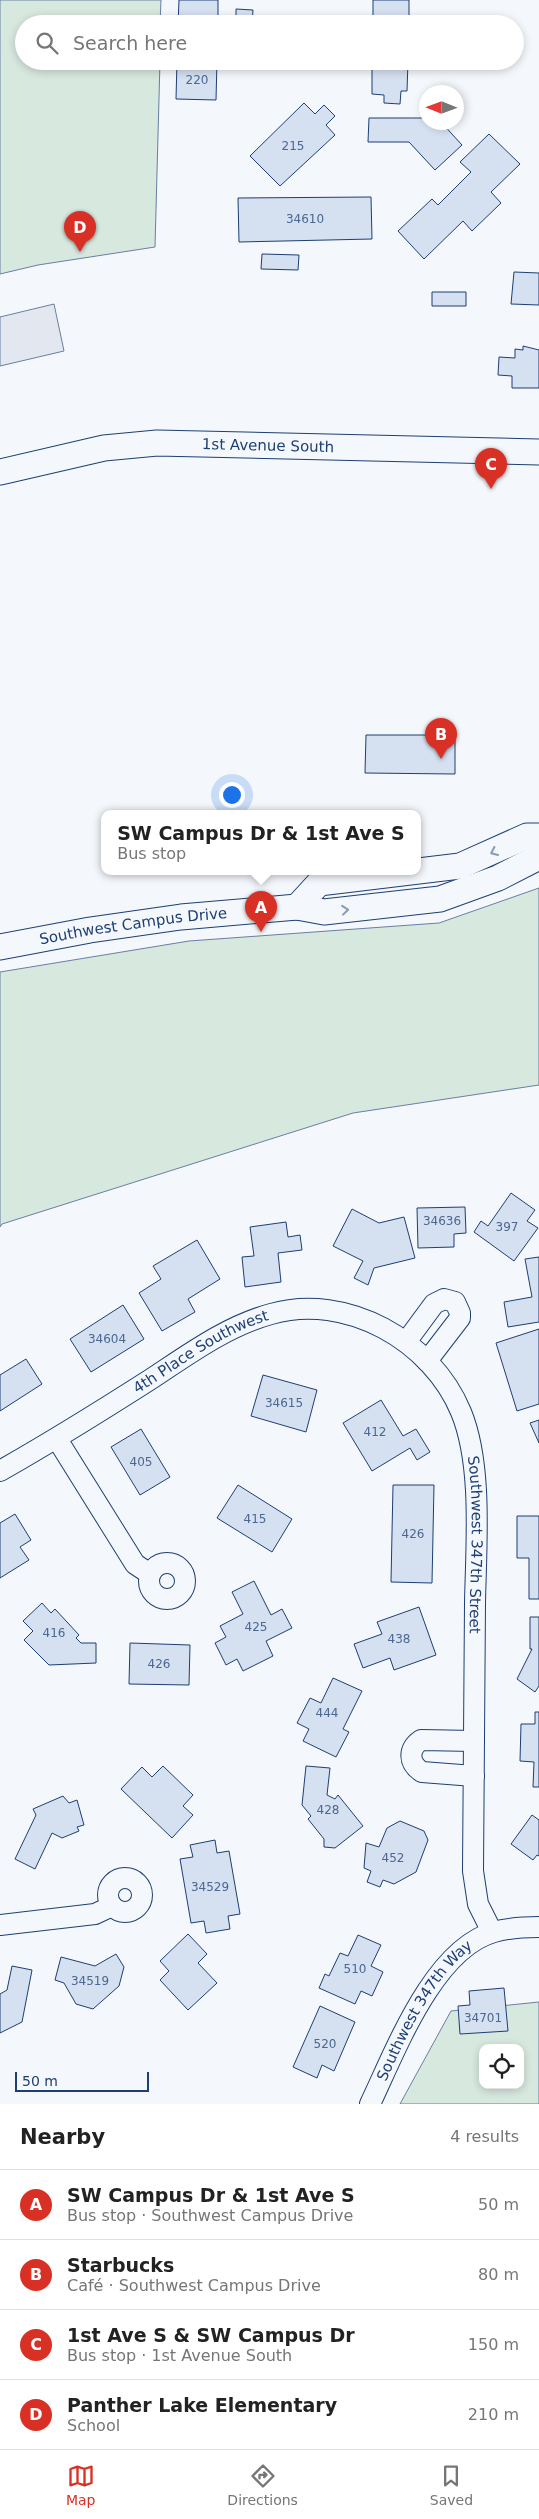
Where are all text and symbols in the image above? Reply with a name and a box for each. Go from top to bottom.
search box [15,15,524,70]
icon: search [33,29,61,57]
text: Search here [73,32,187,54]
house number: 220 [186,73,208,87]
north arrow [419,85,464,130]
house number: 215 [282,139,304,153]
pin: D [64,211,96,252]
house number: 34610 [286,212,324,226]
street label: 1st Avenue South [202,435,334,456]
pin: C [475,448,507,489]
pin: B [425,718,457,759]
your location [219,782,245,808]
popup [101,810,421,875]
text: SW Campus Dr & 1st Ave S [117,822,405,844]
text: Bus stop [117,844,186,863]
one-way arrow [490,846,499,856]
pin: A [245,891,277,932]
street label: Southwest Campus Drive [38,904,228,948]
one-way arrow [341,905,349,916]
house number: 34636 [423,1214,461,1228]
house number: 397 [496,1220,518,1234]
street label: 4th Place Southwest [130,1306,271,1397]
house number: 34604 [88,1332,126,1346]
house number: 34615 [265,1396,303,1410]
house number: 412 [364,1425,386,1439]
house number: 405 [130,1455,152,1469]
street label: Southwest 347th Street [464,1455,486,1634]
house number: 415 [244,1512,266,1526]
house number: 426 [402,1527,424,1541]
house number: 425 [245,1620,267,1634]
house number: 416 [43,1626,65,1640]
house number: 438 [388,1632,410,1646]
house number: 426 [148,1657,170,1671]
house number: 444 [316,1706,338,1720]
house number: 428 [317,1803,339,1817]
house number: 452 [382,1851,404,1865]
house number: 34529 [191,1880,229,1894]
street label: Southwest 347th Way [373,1936,476,2084]
house number: 510 [344,1962,366,1976]
house number: 34519 [71,1974,109,1988]
house number: 34701 [464,2011,502,2025]
house number: 520 [314,2037,336,2051]
map controls [479,2044,524,2089]
button: locate [479,2044,524,2089]
scale bar [15,2069,149,2092]
text: 50 m [22,2073,58,2089]
text: Nearby [20,2125,105,2149]
text: 4 results [450,2127,519,2146]
text: SW Campus Dr & 1st Ave S [67,2184,355,2206]
text: A [30,2195,42,2214]
text: 50 m [478,2195,519,2214]
text: Bus stop · Southwest Campus Drive [67,2206,353,2225]
text: Starbucks [67,2254,174,2276]
text: B [30,2265,42,2284]
text: 80 m [478,2265,519,2284]
text: Café · Southwest Campus Drive [67,2276,321,2295]
text: 1st Ave S & SW Campus Dr [67,2324,355,2346]
text: C [30,2335,42,2354]
text: 150 m [468,2335,519,2354]
text: Bus stop · 1st Avenue South [67,2346,292,2365]
text: Panther Lake Elementary [67,2394,337,2416]
text: D [29,2405,43,2424]
text: 210 m [468,2405,519,2424]
text: School [67,2416,120,2435]
tab: Map [66,2462,95,2508]
tab: Directions [227,2462,298,2508]
tab: Saved [430,2462,473,2508]

